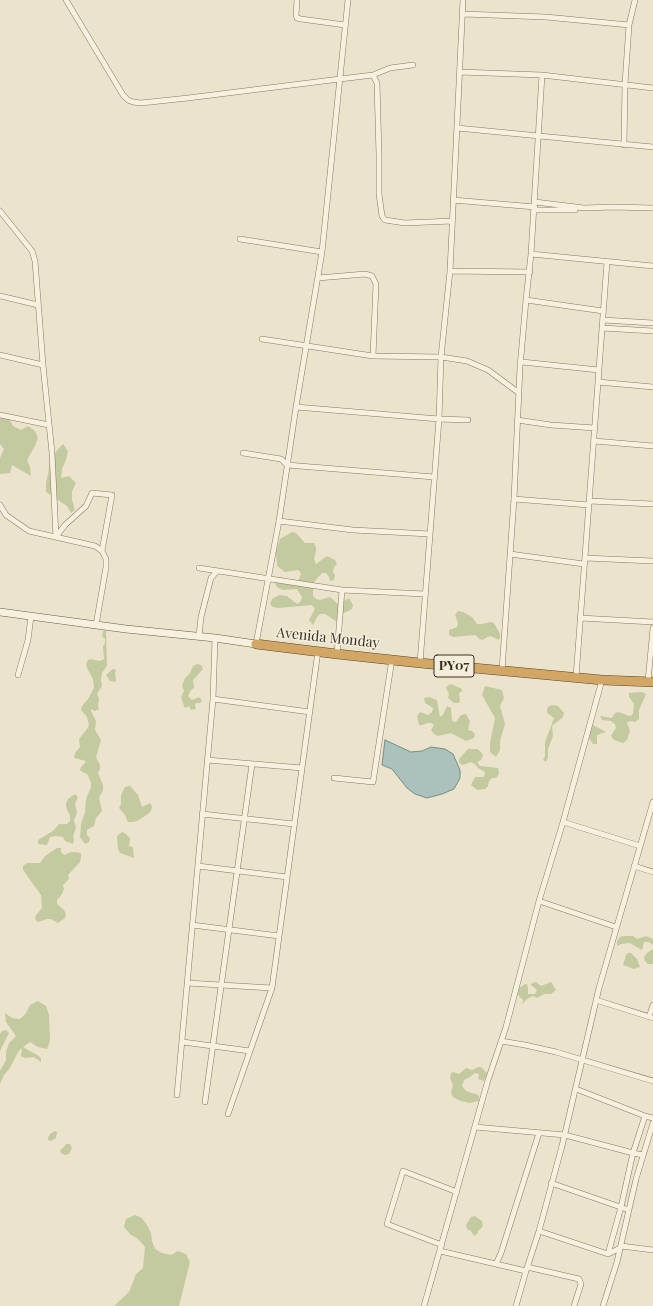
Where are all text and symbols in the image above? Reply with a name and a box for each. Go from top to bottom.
street label: Avenida Monday [276,624,380,652]
road number: PY07 [434,655,474,677]

